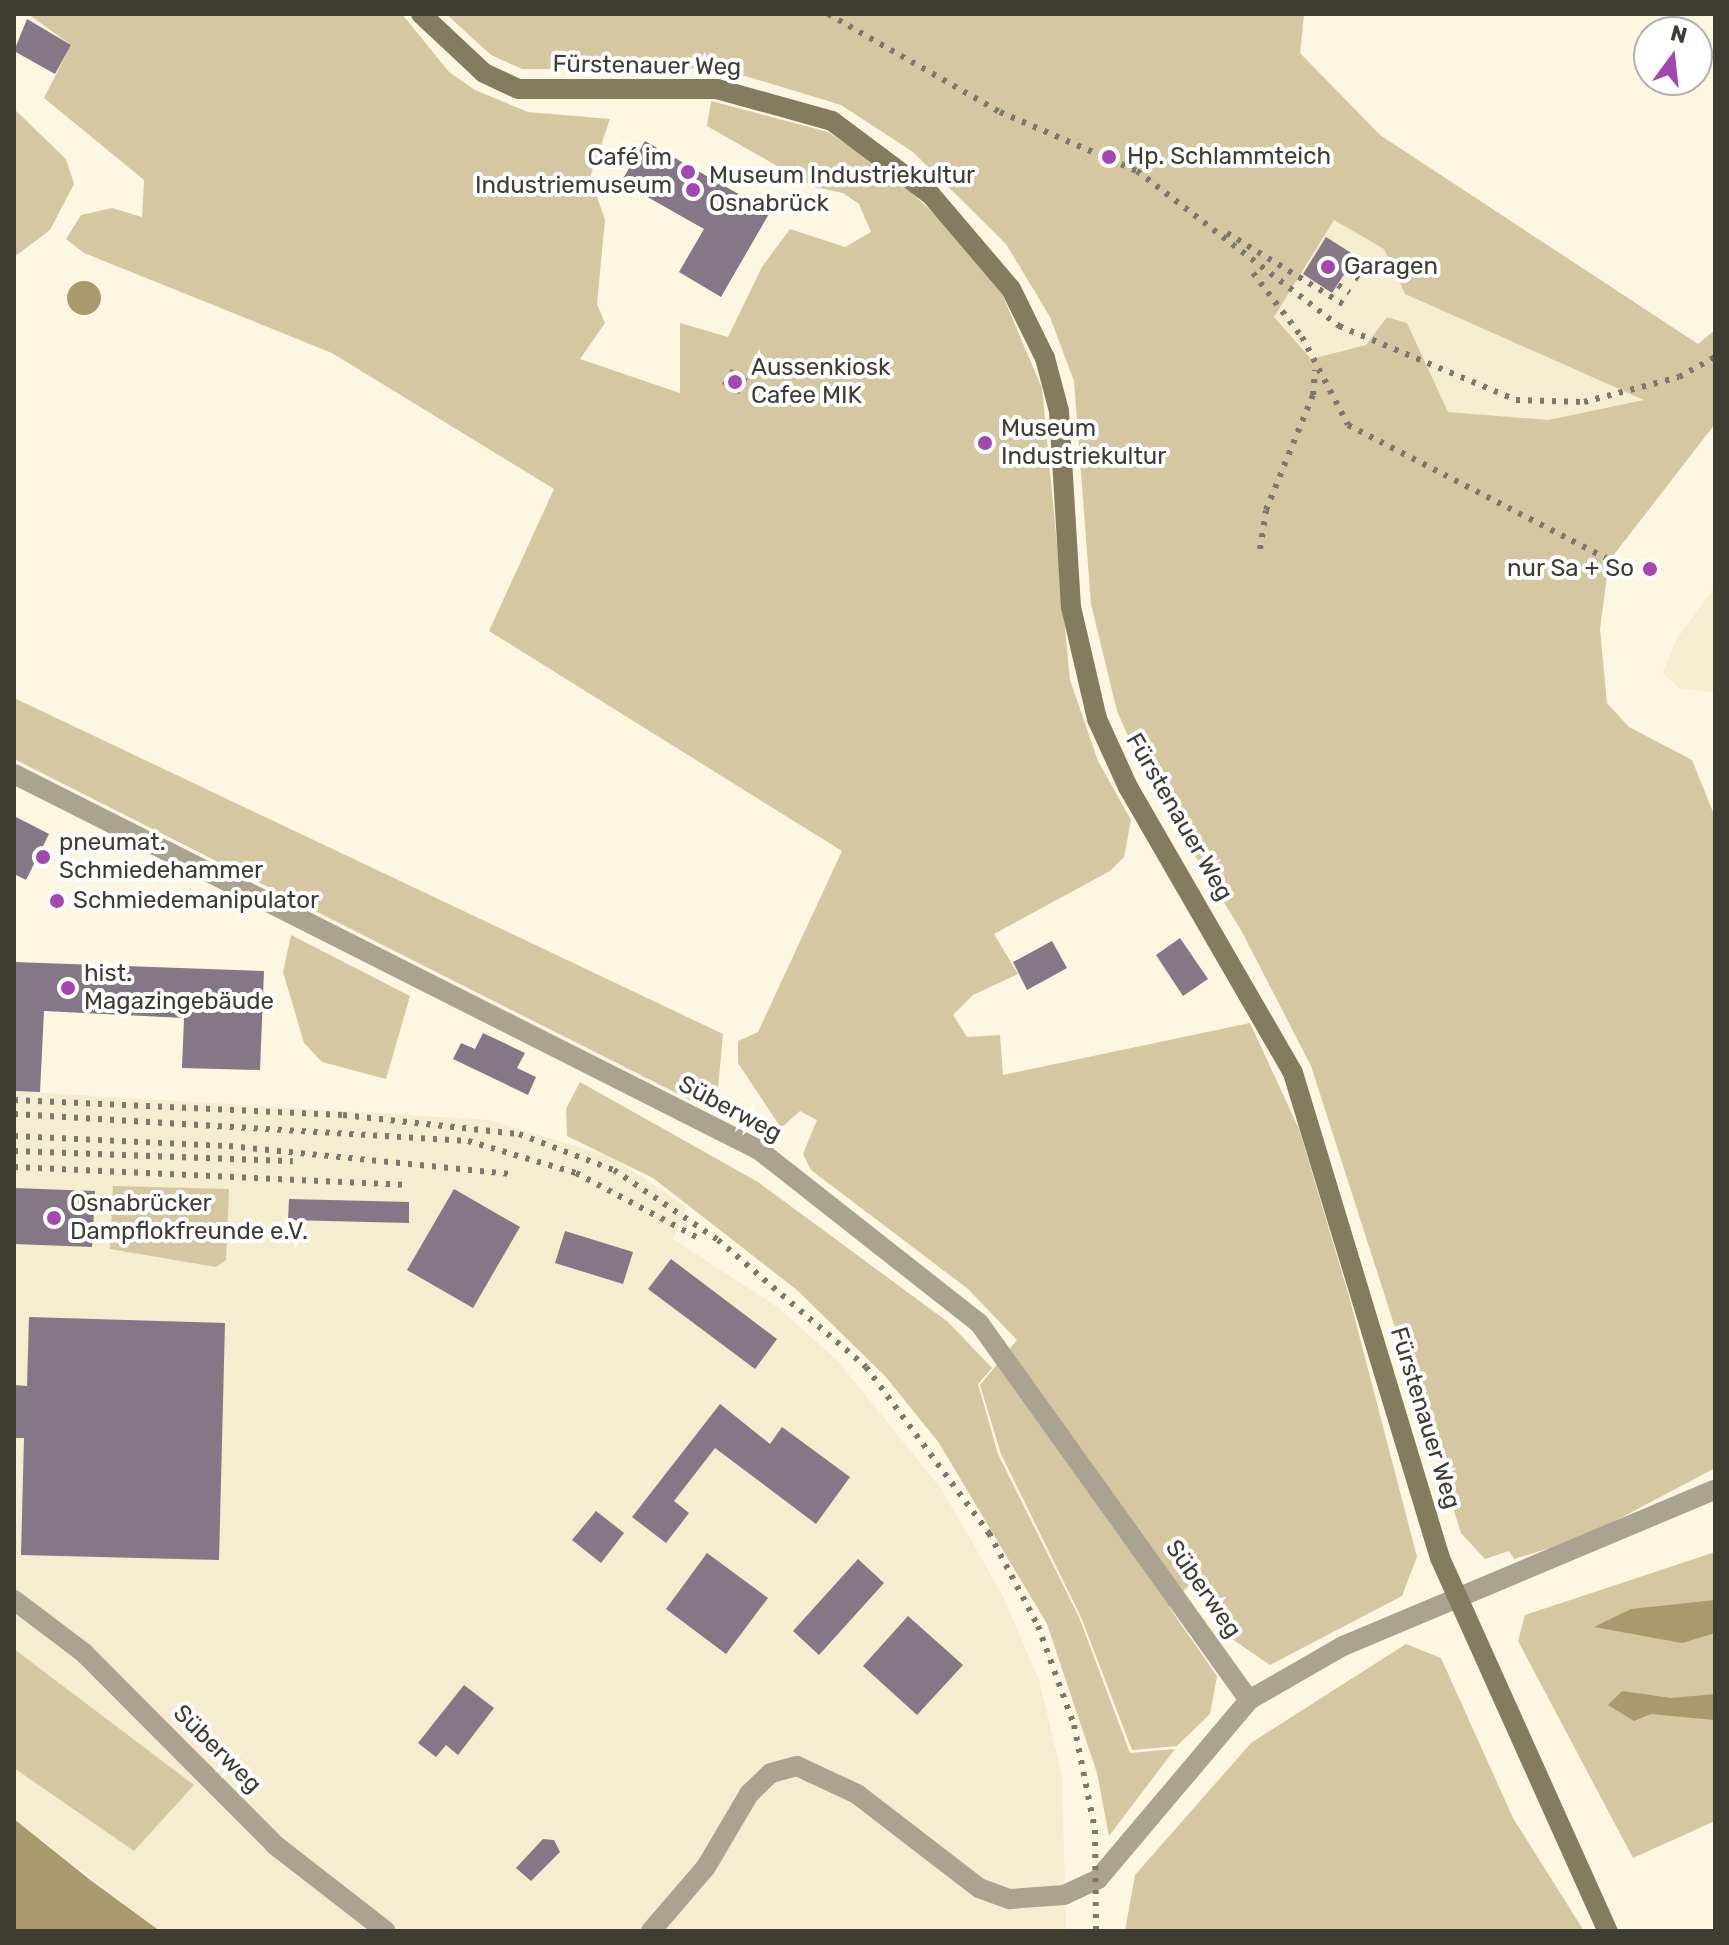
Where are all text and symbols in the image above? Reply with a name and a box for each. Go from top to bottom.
north arrow [1633,16,1713,96]
text: N [1668,19,1690,49]
street label: Fürstenauer Weg [552,50,742,82]
place label: Hp. Schlammteich [1127,143,1331,171]
place label: Café im Industriemuseum [475,144,672,200]
marker: Hp. Schlammteich [1098,146,1120,168]
place label: Museum Industriekultur Osnabrück [709,162,975,218]
marker: Café im Industriemuseum [679,163,697,181]
marker: Museum Industriekultur Osnabrück [684,181,702,199]
place label: Garagen [1344,253,1438,281]
marker: Garagen [1319,258,1337,276]
place label: Aussenkiosk Cafee MIK [751,354,890,410]
marker: Aussenkiosk Cafee MIK [726,373,744,391]
place label: Museum Industriekultur [1001,415,1166,471]
marker: Museum Industriekultur [976,434,994,452]
place label: nur Sa + So [1506,555,1634,583]
marker: nur Sa + So [1641,560,1659,578]
street label: Fürstenauer Weg [1119,728,1239,906]
place label: pneumat. Schmiedehammer [59,829,263,885]
marker: pneumat. Schmiedehammer [34,848,52,866]
place label: Schmiedemanipulator [73,887,319,915]
marker: Schmiedemanipulator [48,892,66,910]
place label: hist. Magazingebäude [84,960,274,1016]
marker: hist. Magazingebäude [59,979,77,997]
street label: Süberweg [673,1070,787,1148]
place label: Osnabrücker Dampflokfreunde e.V. [70,1190,308,1246]
marker: Osnabrücker Dampflokfreunde e.V. [45,1209,63,1227]
street label: Fürstenauer Weg [1384,1323,1466,1513]
street label: Süberweg [1159,1534,1247,1644]
street label: Süberweg [167,1699,267,1799]

